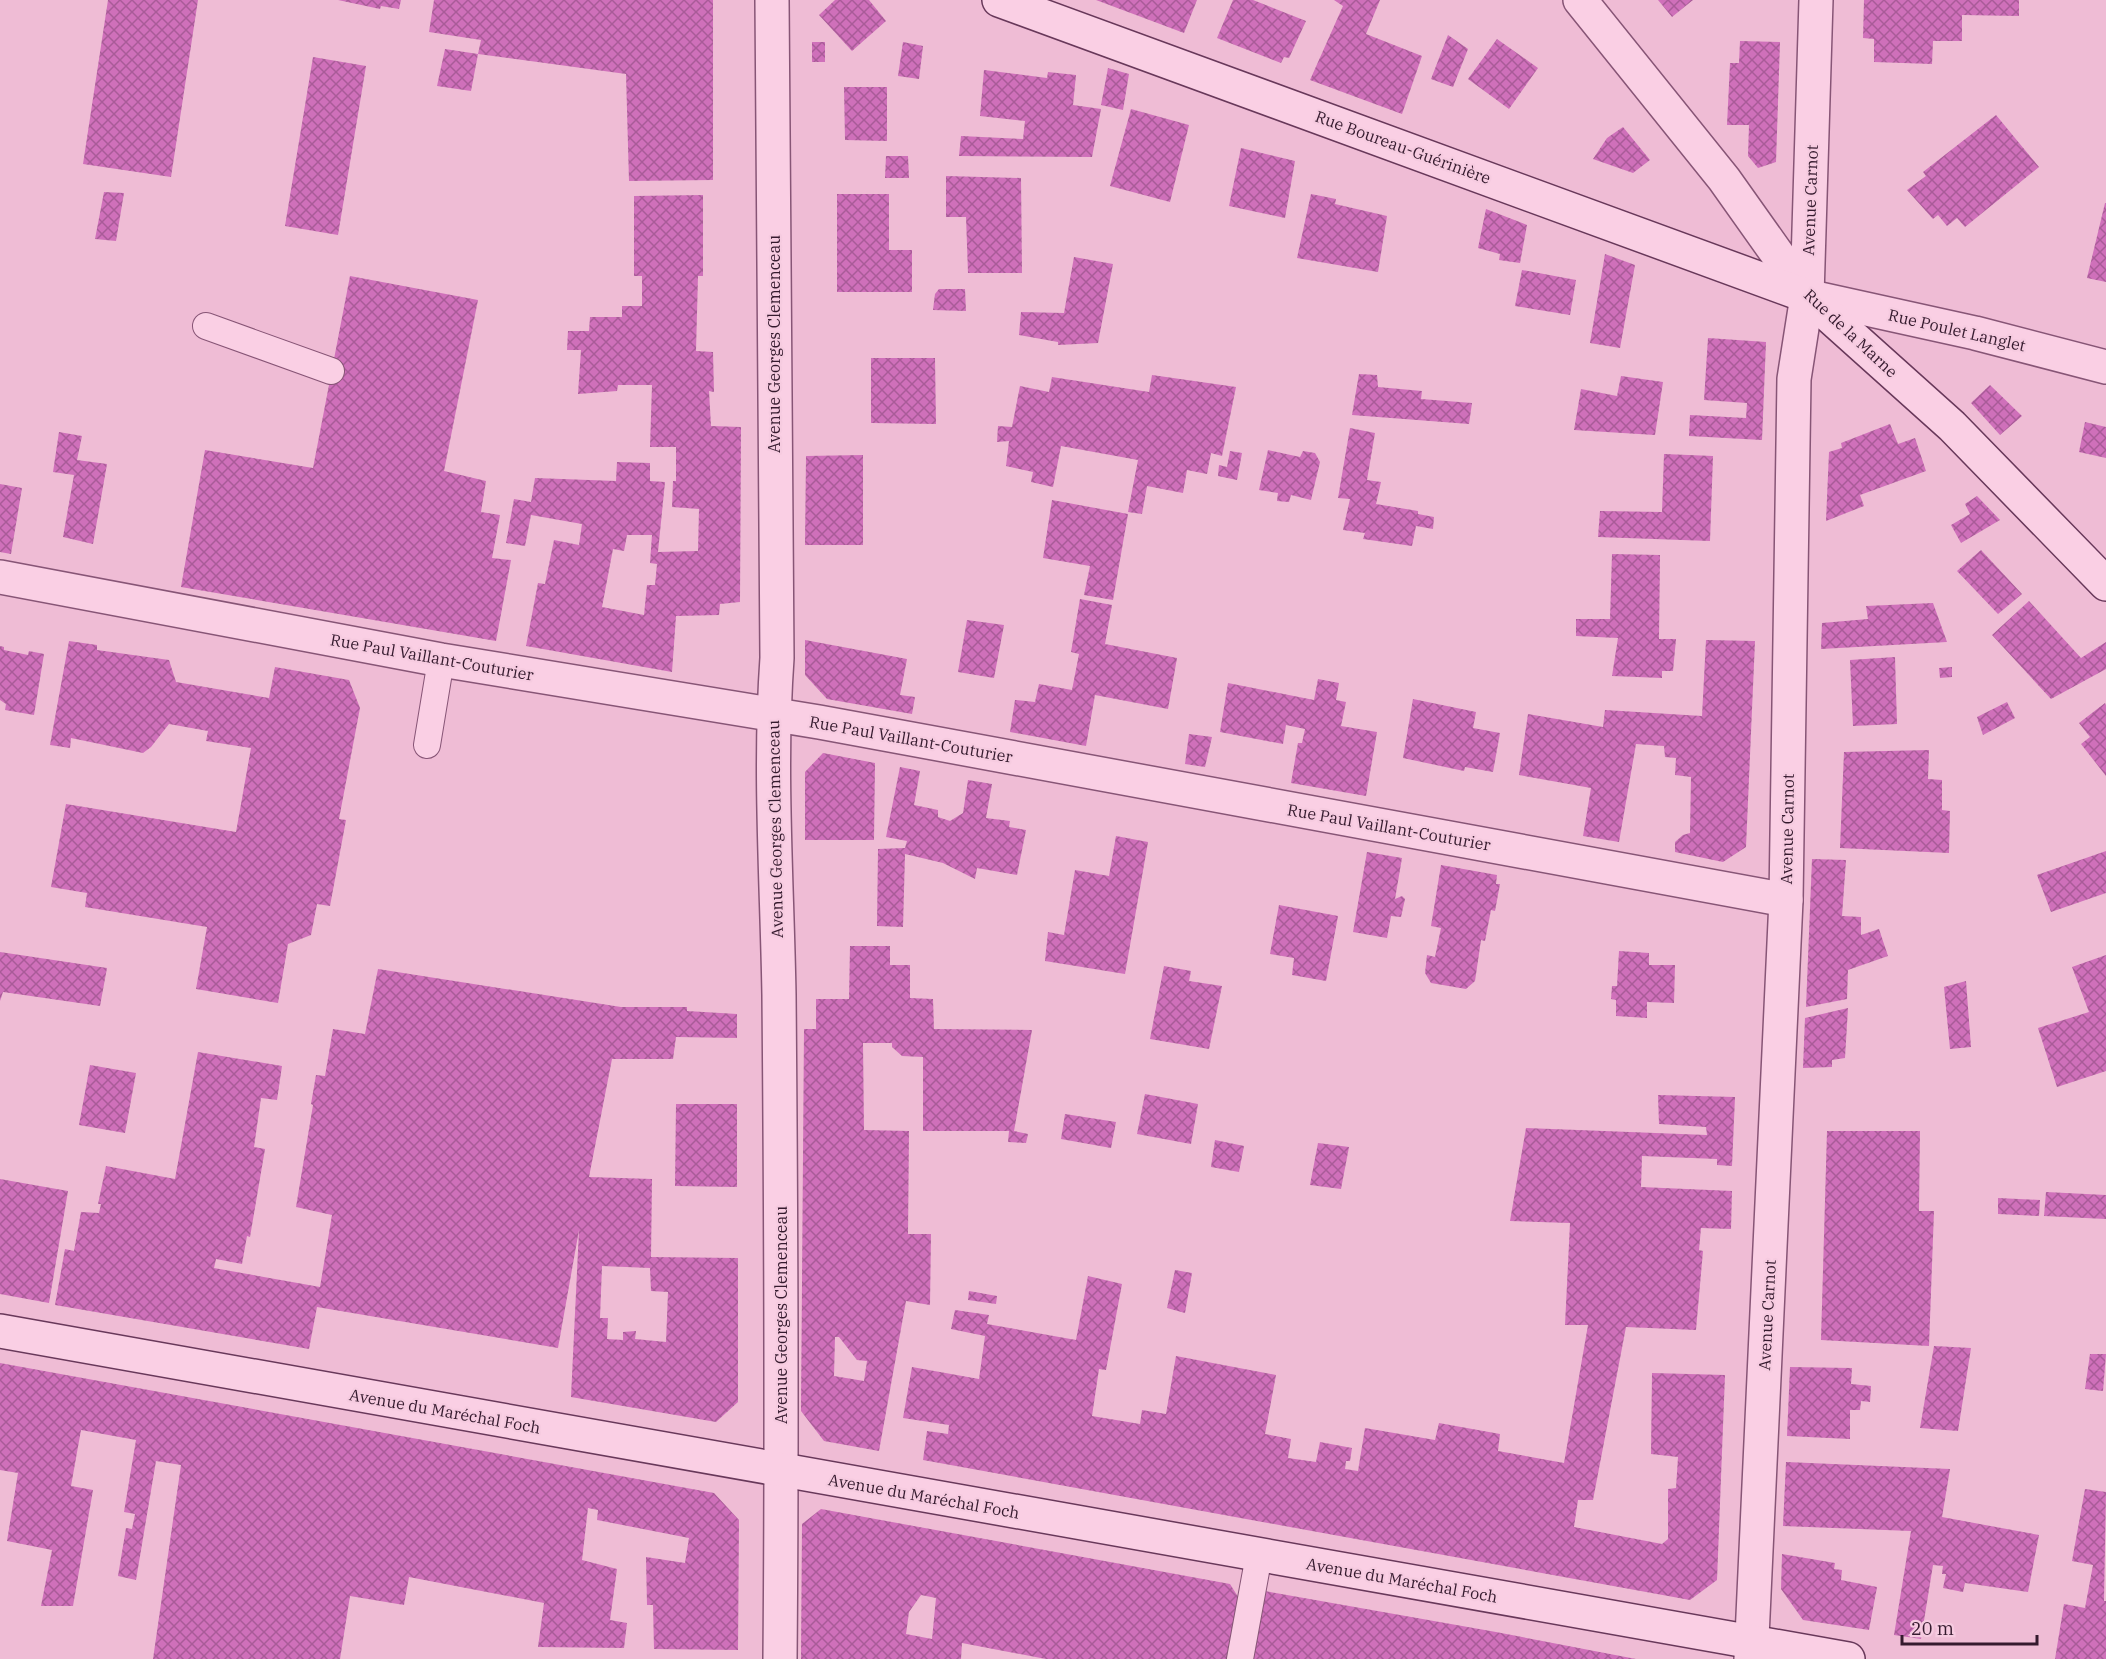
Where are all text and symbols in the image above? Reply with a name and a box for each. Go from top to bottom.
street label: Rue Boureau-Guérinière [1313,106,1493,188]
street label: Avenue Carnot [1798,144,1822,256]
street label: Avenue Georges Clemenceau [764,235,784,453]
street label: Rue de la Marne [1800,285,1902,381]
street label: Rue Poulet Langlet [1886,304,2028,356]
street label: Rue Paul Vaillant-Couturier [329,629,535,685]
street label: Rue Paul Vaillant-Couturier [808,711,1014,767]
street label: Avenue Georges Clemenceau [763,720,787,938]
street label: Avenue Carnot [1776,773,1798,885]
street label: Rue Paul Vaillant-Couturier [1286,799,1492,855]
street label: Avenue Georges Clemenceau [771,1206,791,1424]
street label: Avenue Carnot [1754,1259,1780,1371]
street label: Avenue du Maréchal Foch [348,1384,542,1438]
street label: Avenue du Maréchal Foch [827,1469,1021,1523]
street label: Avenue du Maréchal Foch [1305,1553,1499,1607]
scale bar [1902,1608,2037,1646]
text: 20 m [1911,1617,1954,1640]

